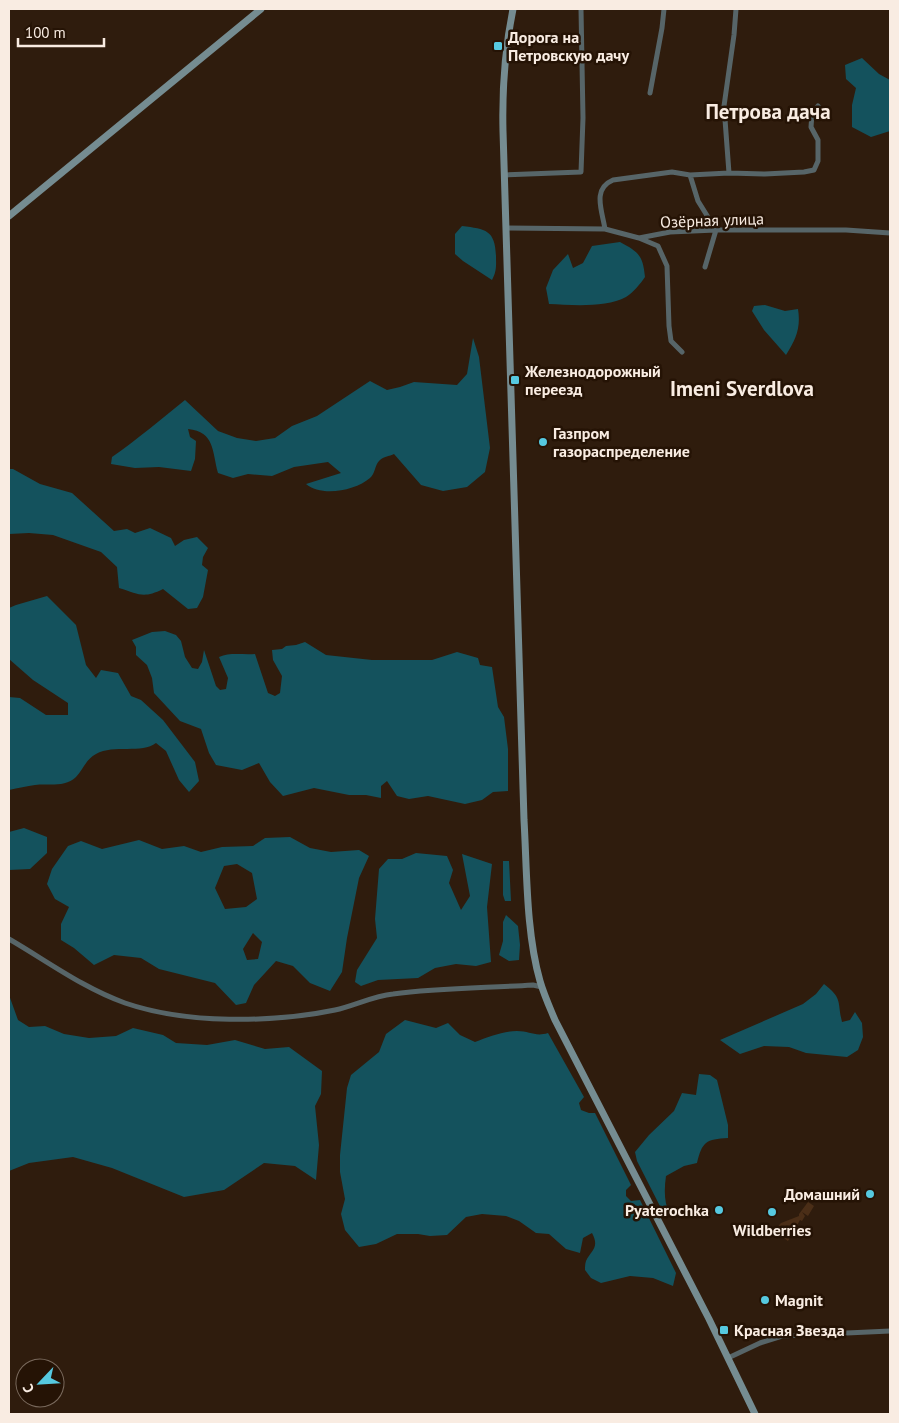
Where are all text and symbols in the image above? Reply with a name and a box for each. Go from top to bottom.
scale bar [18,15,104,47]
text: 100 m [25,23,66,42]
place label: Дорога на Петровскую дачу [508,27,629,65]
marker: Дорога на Петровскую дачу [492,40,504,52]
district label: Петрова дача [705,98,831,125]
street label: Озёрная улица [660,208,764,232]
place label: Железнодорожный переезд [524,361,661,399]
marker: Железнодорожный переезд [509,374,521,386]
district label: Imeni Sverdlova [670,375,814,402]
place label: Газпром газораспределение [553,423,690,461]
marker: Газпром газораспределение [537,436,549,448]
place label: Домашний [784,1184,860,1204]
marker: Домашний [864,1188,876,1200]
place label: Pyaterochka [625,1200,709,1220]
marker: Pyaterochka [713,1204,725,1216]
marker: Wildberries [766,1206,778,1218]
place label: Wildberries [733,1220,812,1240]
place label: Magnit [775,1290,823,1310]
marker: Magnit [759,1294,771,1306]
place label: Красная Звезда [734,1320,845,1340]
marker: Красная Звезда [718,1324,730,1336]
north arrow [15,1358,65,1408]
text: С [18,1381,38,1396]

